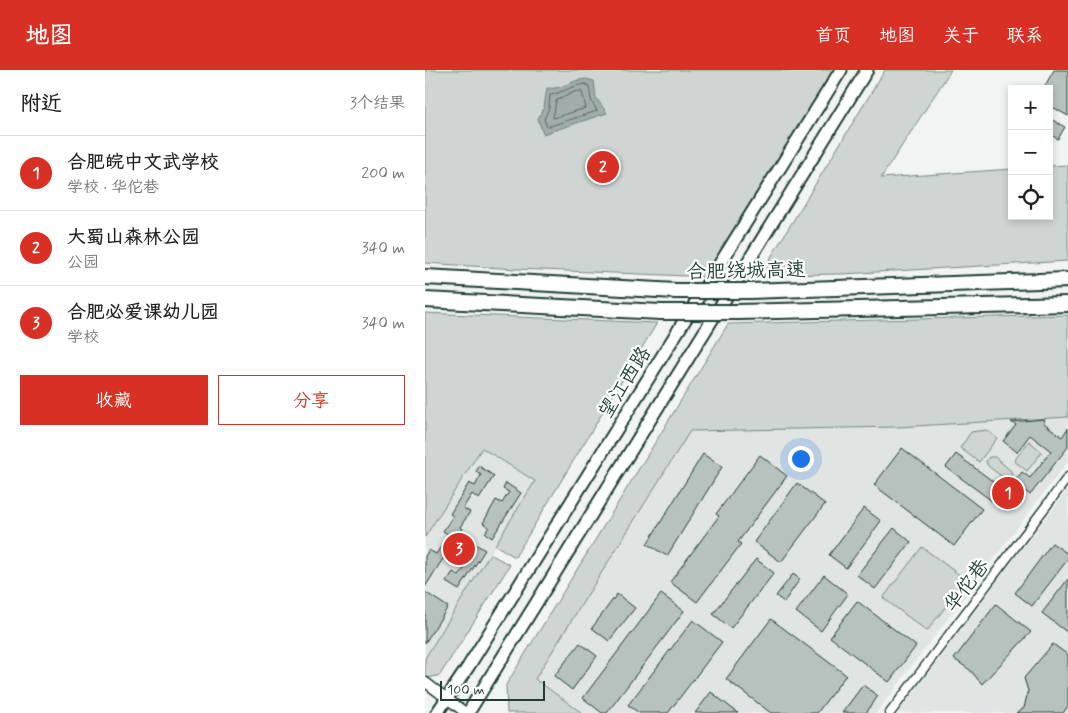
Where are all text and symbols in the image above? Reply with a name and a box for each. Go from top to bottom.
text: 地图 [25,21,73,52]
text: 首页 [815,24,851,48]
text: 地图 [879,24,915,48]
text: 关于 [943,24,979,48]
text: 联系 [1007,24,1043,48]
map controls [1008,85,1053,220]
button: + [1008,85,1053,130]
text: 附近 [20,90,62,118]
text: 3个结果 [350,93,405,114]
button: − [1008,130,1053,175]
pin: 2 [587,148,619,186]
text: 合肥皖中文武学校 [67,150,219,175]
text: 1 [32,163,40,184]
text: 200 m [361,163,405,184]
button: locate [1008,175,1053,220]
text: 学校 · 华佗巷 [67,177,159,198]
text: 大蜀山森林公园 [67,225,200,250]
text: 2 [32,238,40,259]
text: 340 m [361,238,405,259]
text: 公园 [67,252,99,273]
street label: 合肥绕城高速 [686,257,806,286]
text: 合肥必爱课幼儿园 [67,300,219,325]
text: 3 [32,313,40,334]
text: 340 m [361,313,405,334]
text: 学校 [67,327,99,348]
street label: 望江西路 [593,341,658,424]
button: 收藏 [20,375,208,425]
button: 分享 [218,375,405,425]
your location [788,446,814,472]
pin: 1 [992,474,1024,512]
pin: 3 [443,530,475,568]
street label: 华佗巷 [938,553,997,618]
scale bar [440,678,545,701]
text: 100 m [447,681,485,699]

